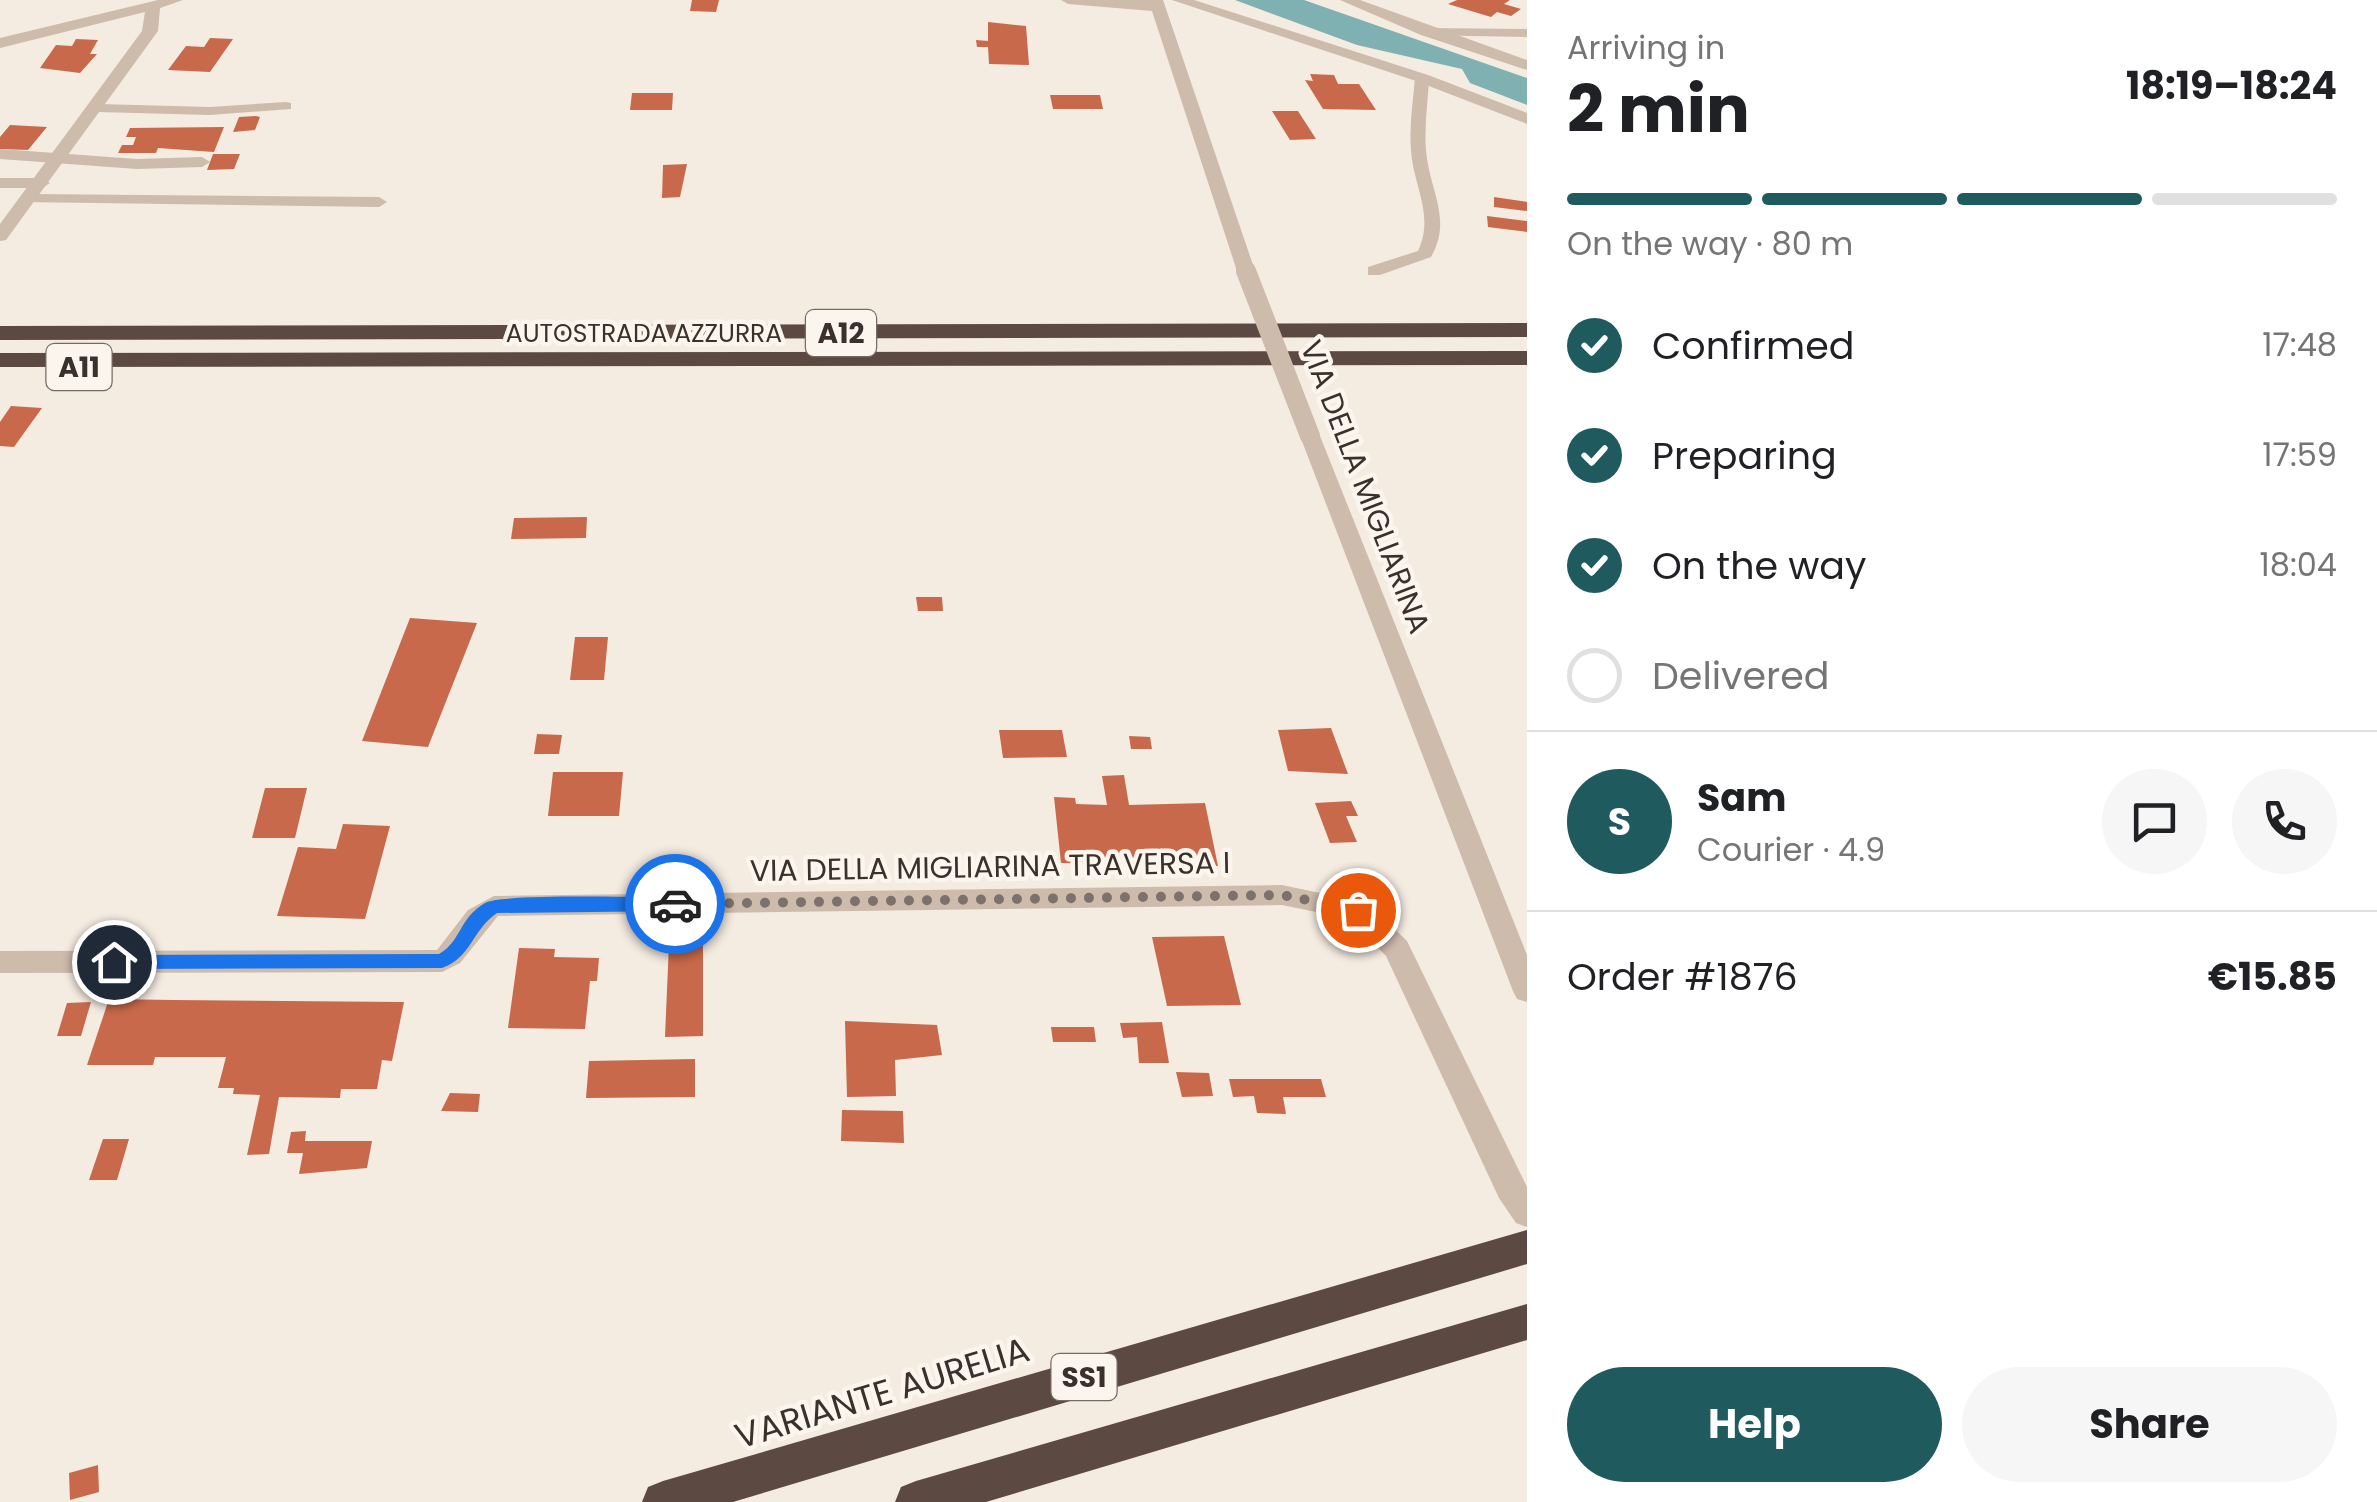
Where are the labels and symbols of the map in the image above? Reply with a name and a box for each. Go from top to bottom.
road number: A12 [806,310,876,356]
street label: AUTOSTRADA AZZURRA [506,316,782,351]
street label: VIA DELLA MIGLIARINA [1290,334,1441,640]
road number: A11 [46,344,112,390]
street label: VIA DELLA MIGLIARINA TRAVERSA I [749,841,1231,892]
courier [625,854,725,954]
pin [1316,868,1401,953]
pin [72,920,157,1005]
street label: VARIANTE AURELIA [729,1324,1035,1461]
road number: SS1 [1052,1354,1116,1400]

